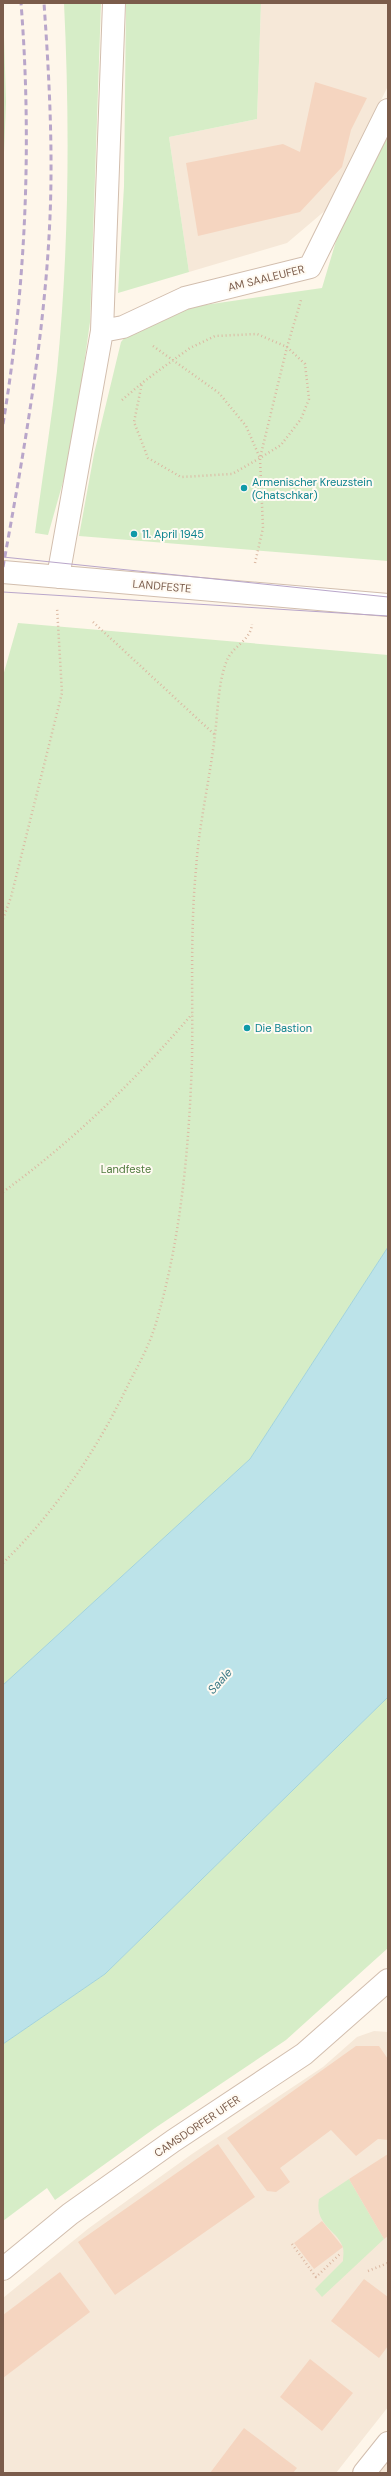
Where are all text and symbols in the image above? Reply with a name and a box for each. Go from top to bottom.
street label: AM SAALEUFER [226,262,306,294]
place label: Armenischer Kreuzstein (Chatschkar) [252,475,372,502]
marker: Armenischer Kreuzstein (Chatschkar) [239,483,249,493]
place label: 11. April 1945 [142,527,204,541]
marker: 11. April 1945 [129,529,139,539]
street label: LANDFESTE [132,576,192,596]
place label: Die Bastion [255,1021,312,1035]
marker: Die Bastion [242,1023,252,1033]
park label: Landfeste [101,1162,151,1176]
water label: Saale [204,1664,236,1697]
street label: CAMSDORFER UFER [151,2092,243,2160]

